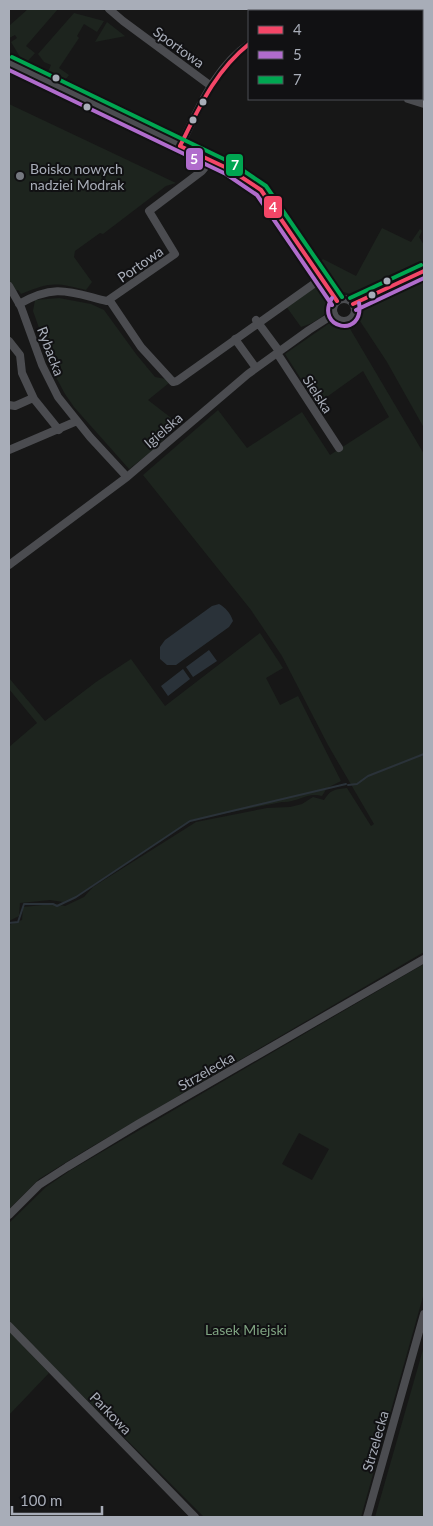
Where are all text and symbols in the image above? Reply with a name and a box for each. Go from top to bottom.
legend [248,10,423,100]
text: 4 [293,20,302,38]
street label: Sportowa [150,23,208,71]
text: 5 [293,45,302,63]
text: 7 [293,70,302,88]
unlabelled marker [51,73,61,83]
unlabelled marker [198,97,208,107]
unlabelled marker [82,102,92,112]
unlabelled marker [188,115,198,125]
line badge: 5 [185,147,204,171]
text: 5 [190,150,198,167]
line badge: 7 [225,153,244,177]
text: 7 [231,156,239,173]
place label: Boisko nowych nadziei Modrak [30,160,125,193]
marker: Boisko nowych nadziei Modrak [14,170,26,182]
line badge: 4 [263,195,283,219]
text: 4 [269,198,277,215]
street label: Portowa [114,242,166,286]
unlabelled marker [382,276,392,286]
unlabelled marker [367,290,377,300]
street label: Rybacka [34,324,68,378]
street label: Sielska [300,372,337,416]
street label: Igielska [140,409,186,451]
street label: Strzelecka [175,1048,237,1094]
park label: Lasek Miejski [205,1321,287,1338]
street label: Parkowa [87,1388,135,1438]
street label: Strzelecka [358,1409,392,1473]
scale bar [12,1484,102,1516]
text: 100 m [20,1491,62,1509]

